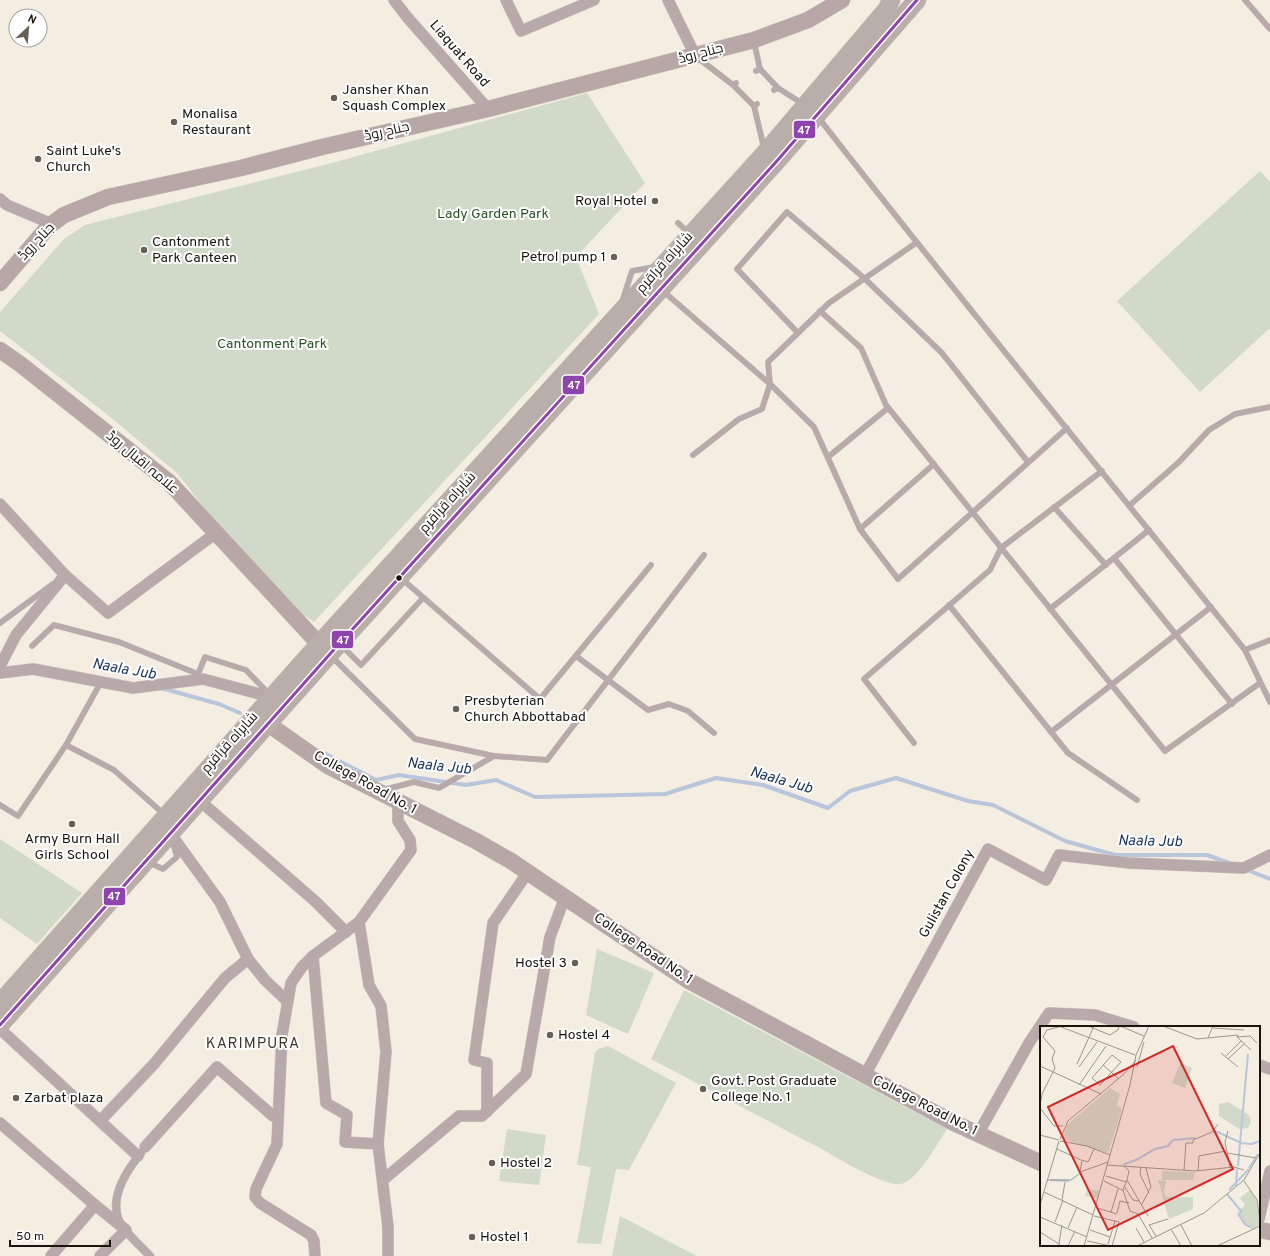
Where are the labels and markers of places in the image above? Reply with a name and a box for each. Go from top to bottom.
place label: Jansher Khan Squash Complex [342,82,446,115]
marker: Jansher Khan Squash Complex [329,93,339,103]
place label: Monalisa Restaurant [182,106,251,139]
marker: Monalisa Restaurant [169,117,179,127]
place label: Saint Luke's Church [46,143,121,176]
marker: Saint Luke's Church [33,154,43,164]
place label: Royal Hotel [575,193,647,210]
marker: Royal Hotel [650,196,660,206]
place label: Cantonment Park Canteen [152,234,237,267]
marker: Cantonment Park Canteen [139,245,149,255]
place label: Petrol pump 1 [521,249,606,266]
marker: Petrol pump 1 [609,252,619,262]
unlabelled marker [394,573,404,583]
place label: Presbyterian Church Abbottabad [464,693,586,726]
marker: Presbyterian Church Abbottabad [451,704,461,714]
marker: Army Burn Hall Girls School [67,819,77,829]
place label: Army Burn Hall Girls School [24,831,120,864]
place label: Hostel 3 [515,955,567,972]
marker: Hostel 3 [570,958,580,968]
place label: Hostel 4 [558,1027,610,1044]
marker: Hostel 4 [545,1030,555,1040]
place label: Govt. Post Graduate College No. 1 [711,1073,837,1106]
marker: Govt. Post Graduate College No. 1 [698,1084,708,1094]
place label: Zarbat plaza [24,1090,103,1107]
marker: Zarbat plaza [11,1093,21,1103]
place label: Hostel 2 [500,1155,552,1172]
marker: Hostel 2 [487,1158,497,1168]
place label: Hostel 1 [480,1229,529,1246]
marker: Hostel 1 [467,1232,477,1242]

